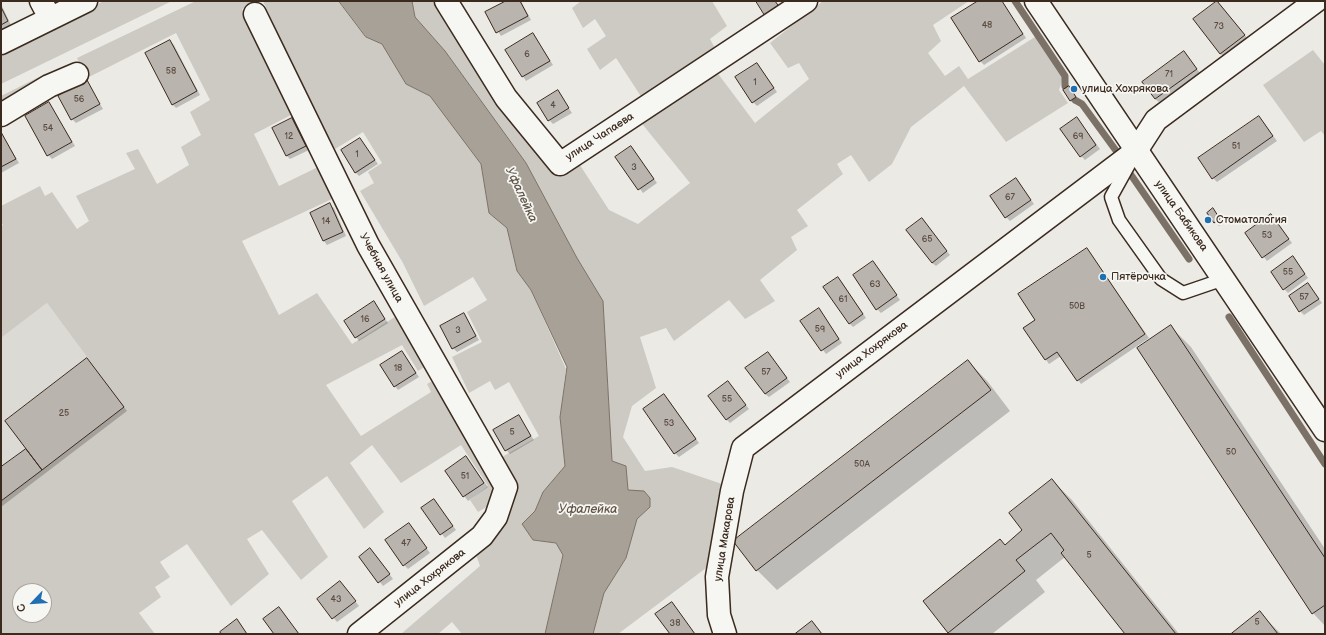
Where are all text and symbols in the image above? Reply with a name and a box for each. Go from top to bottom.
house number: 48 [982,21,992,31]
house number: 73 [1214,22,1224,32]
house number: 6 [524,50,530,60]
house number: 58 [166,67,176,77]
house number: 71 [1165,70,1173,80]
house number: 1 [753,78,757,88]
place label: улица Хохрякова [1082,82,1169,96]
marker: улица Хохрякова [1069,84,1079,94]
house number: 56 [74,95,84,105]
house number: 4 [550,101,556,111]
street label: улица Чапаева [563,110,637,164]
house number: 54 [43,124,53,134]
house number: 12 [285,132,293,142]
house number: 69 [1073,132,1083,142]
house number: 51 [1232,142,1240,152]
house number: 1 [355,150,359,160]
house number: 3 [631,163,637,173]
water label: Уфалейка [502,165,540,225]
street label: улица Бабикова [1152,178,1210,254]
house number: 67 [1005,193,1015,203]
place label: Стоматология [1216,213,1287,227]
marker: Стоматология [1203,215,1213,225]
house number: 14 [322,217,330,227]
street label: Учебная улица [356,231,406,305]
house number: 53 [1262,231,1272,241]
house number: 65 [922,235,932,245]
house number: 55 [1283,268,1293,278]
place label: Пятёрочка [1111,270,1166,284]
marker: Пятёрочка [1098,272,1108,282]
house number: 63 [869,280,881,290]
house number: 57 [1299,293,1309,303]
house number: 61 [839,295,847,305]
house number: 50В [1069,302,1085,312]
house number: 16 [361,315,369,325]
street label: улица Хохрякова [833,319,911,381]
house number: 59 [815,325,825,335]
house number: 3 [455,326,461,336]
house number: 18 [394,364,402,374]
house number: 57 [761,368,771,378]
house number: 55 [722,395,732,405]
house number: 25 [59,409,69,419]
house number: 53 [664,419,674,429]
house number: 5 [509,428,515,438]
house number: 50 [1226,448,1236,458]
house number: 50А [854,460,870,470]
house number: 51 [461,472,469,482]
street label: улица Макарова [712,496,738,582]
water label: Уфалейка [559,503,617,517]
house number: 47 [401,539,411,549]
street label: улица Хохрякова [392,546,468,610]
house number: 5 [1086,551,1092,561]
north arrow [12,583,52,623]
house number: 43 [330,595,342,605]
text: С [14,602,29,614]
house number: 5 [1254,618,1260,628]
house number: 38 [670,619,680,629]

